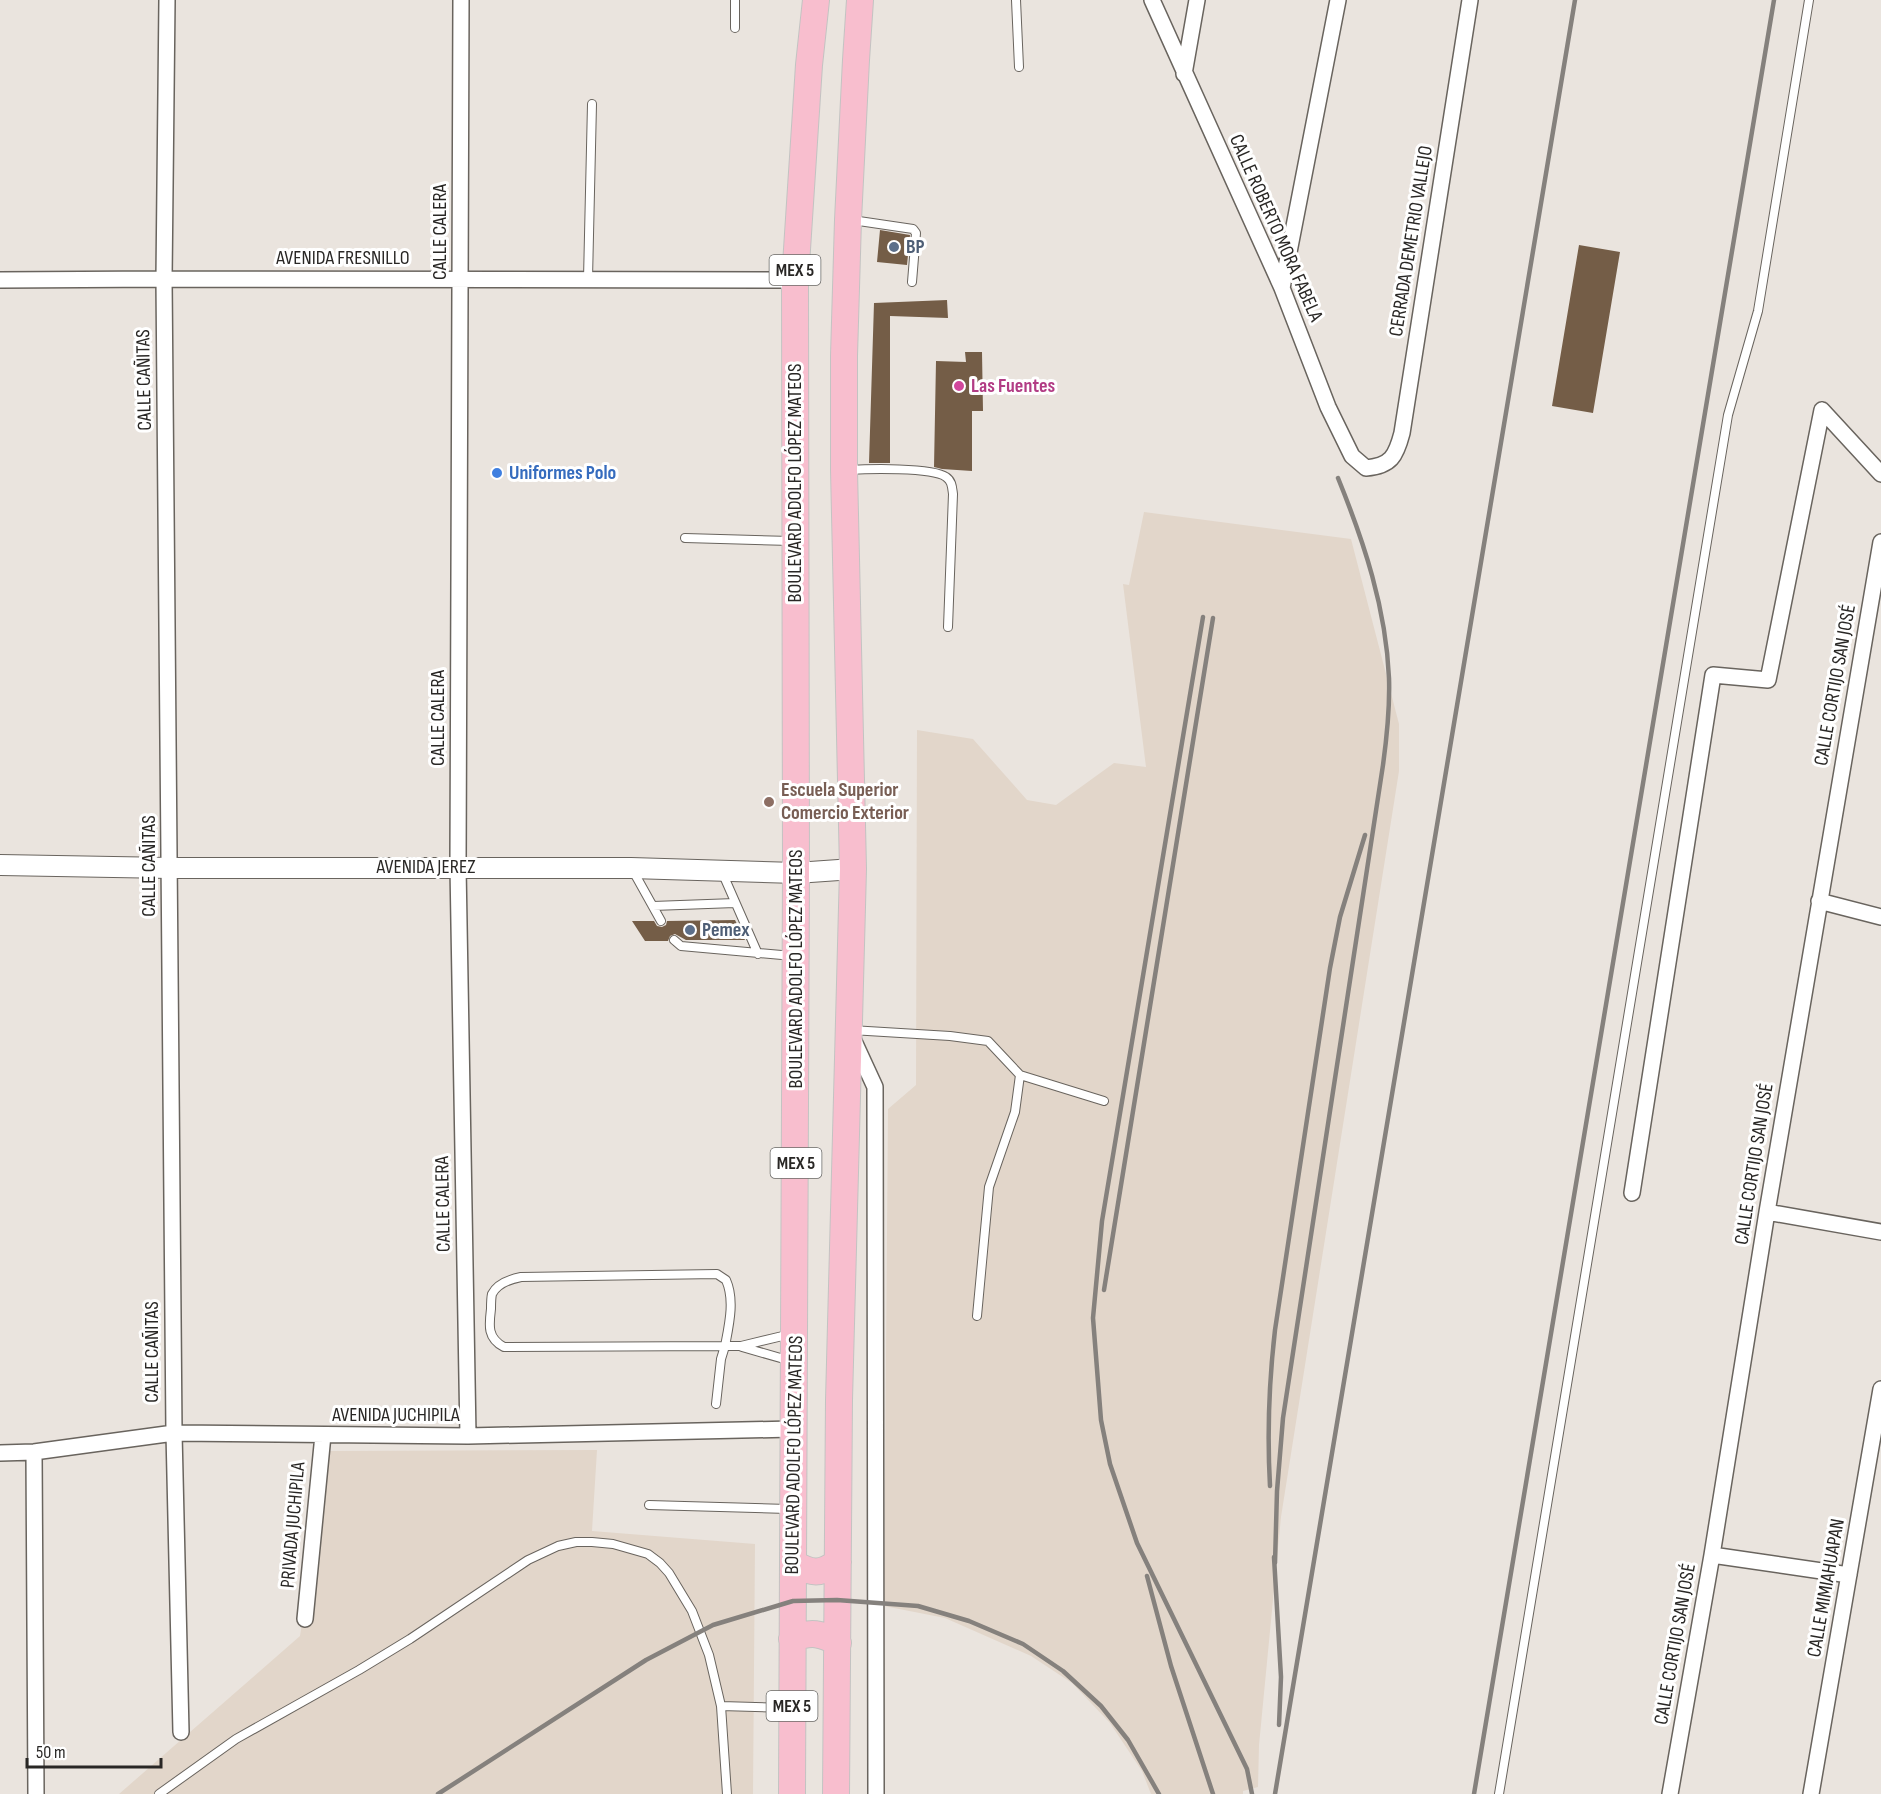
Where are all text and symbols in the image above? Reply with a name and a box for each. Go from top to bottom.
street label: CALLE ROBERTO MORA FABELA [1224,131,1328,326]
street label: CERRADA DEMETRIO VALLEJO [1384,144,1438,338]
street label: CALLE CALERA [428,184,452,280]
place label: BP [906,235,925,259]
marker: BP [887,240,901,254]
street label: AVENIDA FRESNILLO [275,246,410,270]
road number: MEX 5 [770,255,820,285]
street label: CALLE CAÑITAS [131,329,157,431]
street label: BOULEVARD ADOLFO LÓPEZ MATEOS [783,364,807,602]
place label: Las Fuentes [971,374,1055,398]
marker: Las Fuentes [952,379,966,393]
place label: Uniformes Polo [509,461,616,485]
marker: Uniformes Polo [490,466,504,480]
street label: CALLE CORTIJO SAN JOSÉ [1809,602,1861,768]
street label: CALLE CALERA [426,670,450,766]
place label: Escuela Superior Comercio Exterior [781,778,909,825]
marker: Escuela Superior Comercio Exterior [762,795,776,809]
street label: CALLE CAÑITAS [137,815,161,917]
street label: BOULEVARD ADOLFO LÓPEZ MATEOS [784,850,808,1088]
street label: AVENIDA JEREZ [376,855,475,879]
place label: Pemex [702,918,750,942]
marker: Pemex [683,923,697,937]
street label: CALLE CORTIJO SAN JOSÉ [1729,1081,1779,1247]
road number: MEX 5 [770,1148,822,1178]
street label: CALLE CALERA [430,1155,456,1252]
street label: CALLE CAÑITAS [140,1301,164,1403]
street label: BOULEVARD ADOLFO LÓPEZ MATEOS [780,1335,808,1575]
street label: AVENIDA JUCHIPILA [331,1403,460,1427]
street label: PRIVADA JUCHIPILA [276,1460,311,1589]
street label: CALLE MIMIAHUAPAN [1802,1517,1850,1659]
street label: CALLE CORTIJO SAN JOSÉ [1649,1561,1701,1727]
road number: MEX 5 [766,1691,818,1721]
scale bar [27,1731,160,1769]
text: 50 m [36,1742,66,1763]

